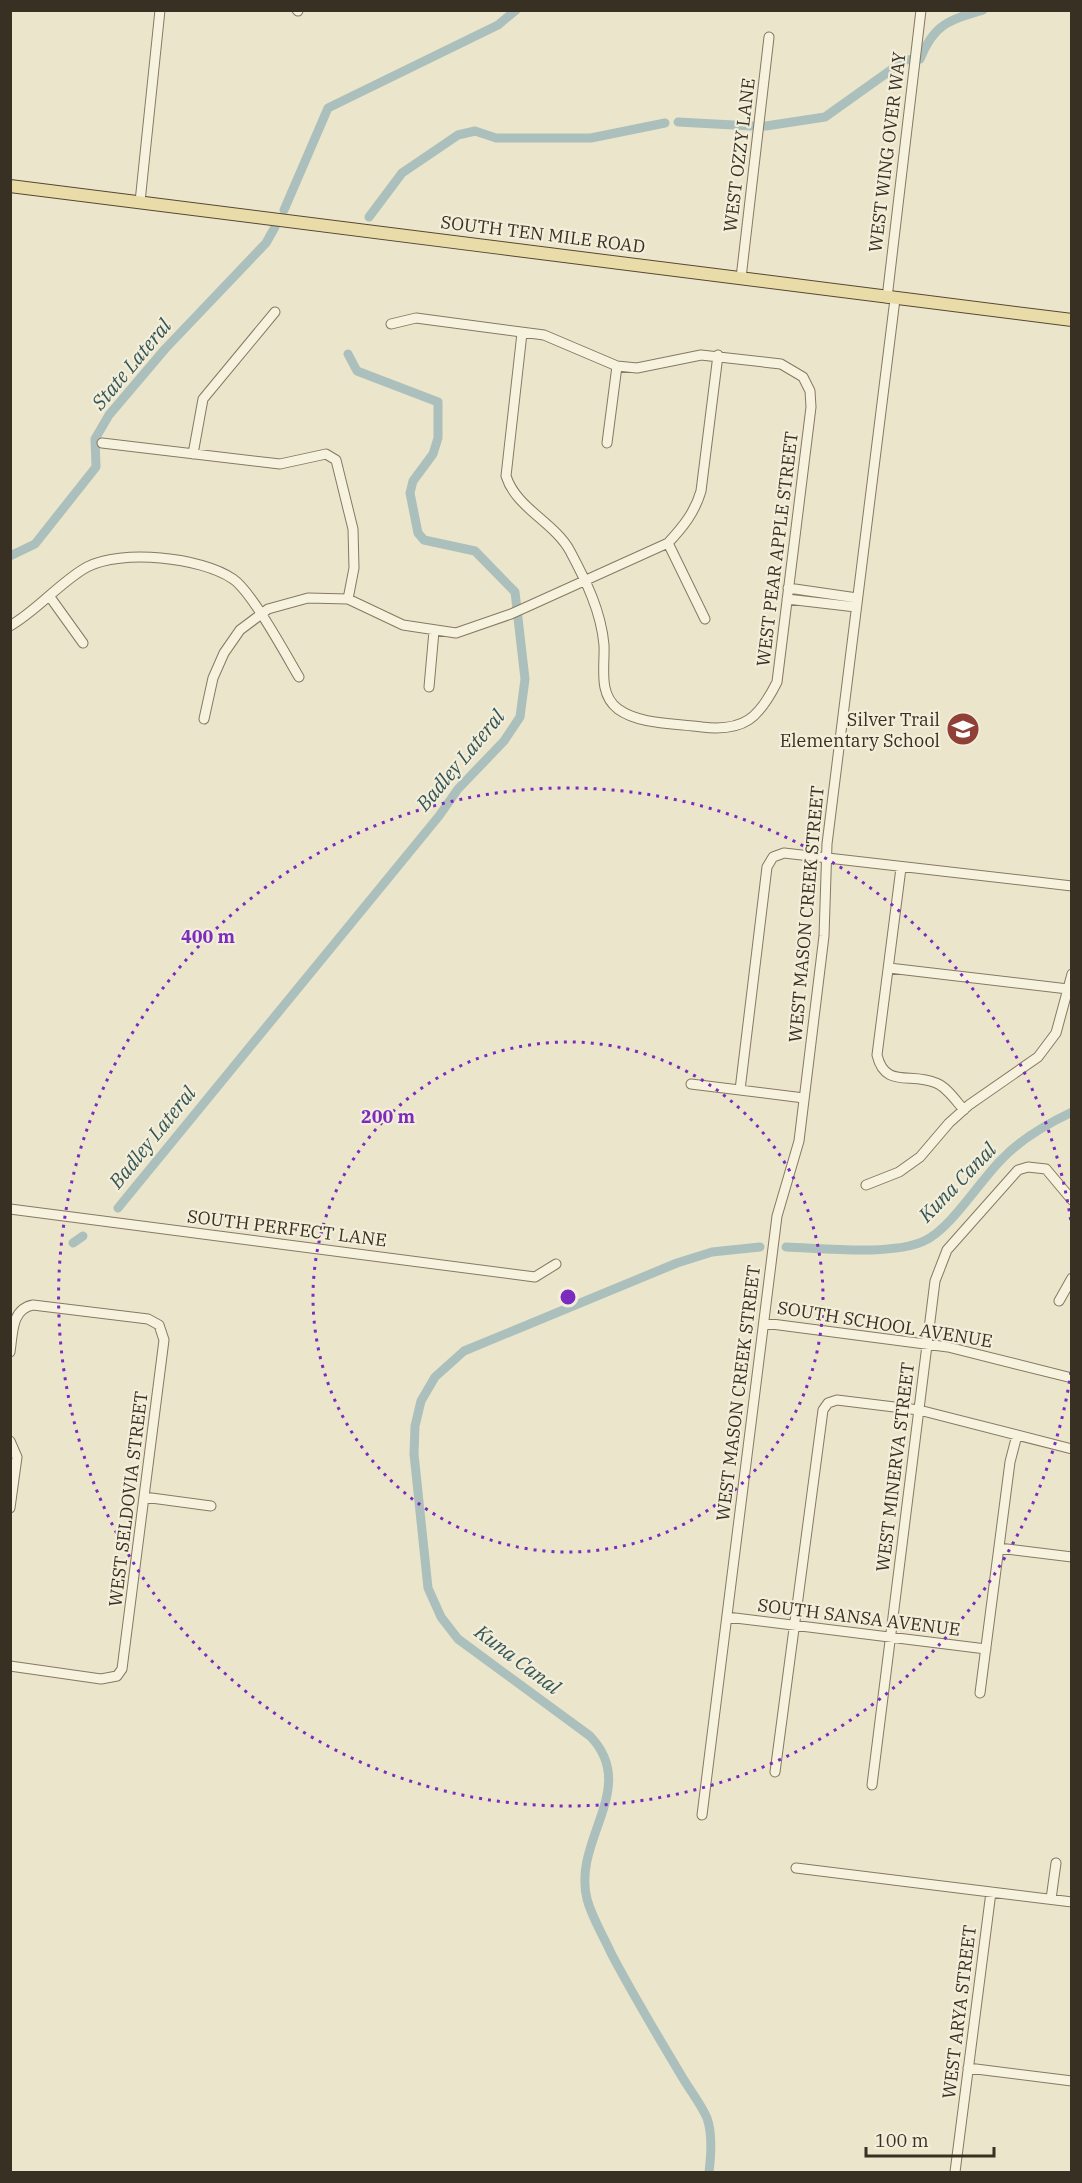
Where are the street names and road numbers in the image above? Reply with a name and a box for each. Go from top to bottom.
street label: WEST WING OVER WAY [863,50,911,254]
street label: WEST OZZY LANE [718,77,760,233]
street label: SOUTH TEN MILE ROAD [439,210,647,258]
street label: WEST PEAR APPLE STREET [751,430,803,668]
street label: WEST MASON CREEK STREET [783,784,829,1043]
street label: SOUTH PERFECT LANE [186,1204,388,1252]
street label: WEST MASON CREEK STREET [711,1263,765,1522]
street label: SOUTH SCHOOL AVENUE [776,1296,994,1352]
street label: WEST MINERVA STREET [871,1361,919,1573]
street label: WEST SELDOVIA STREET [103,1390,153,1608]
street label: SOUTH SANSA AVENUE [756,1593,962,1641]
street label: WEST ARYA STREET [937,1924,981,2100]

